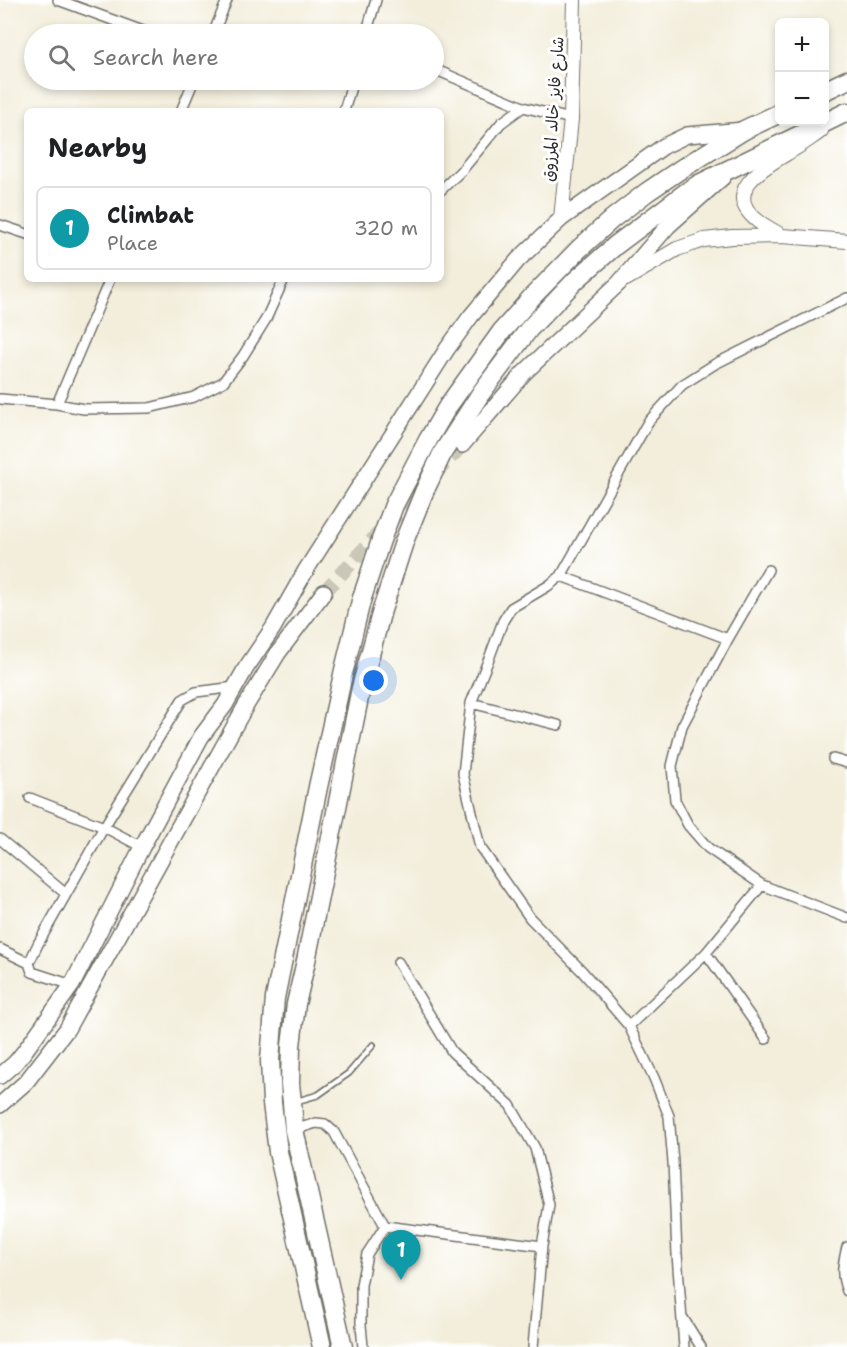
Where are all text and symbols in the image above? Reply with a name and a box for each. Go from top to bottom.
map controls [775,18,829,126]
button: + [775,18,829,72]
search box [24,24,444,90]
street label: شارع فايز خالد المرزوق [537,36,570,182]
icon: search [45,41,78,74]
text: Search here [93,43,219,72]
button: − [775,72,829,126]
text: Nearby [48,130,147,165]
text: Climbat [107,201,194,230]
text: 1 [65,215,74,241]
text: 320 m [354,215,418,241]
text: Place [107,230,158,256]
your location [359,666,388,695]
pin: 1 [382,1230,420,1280]

